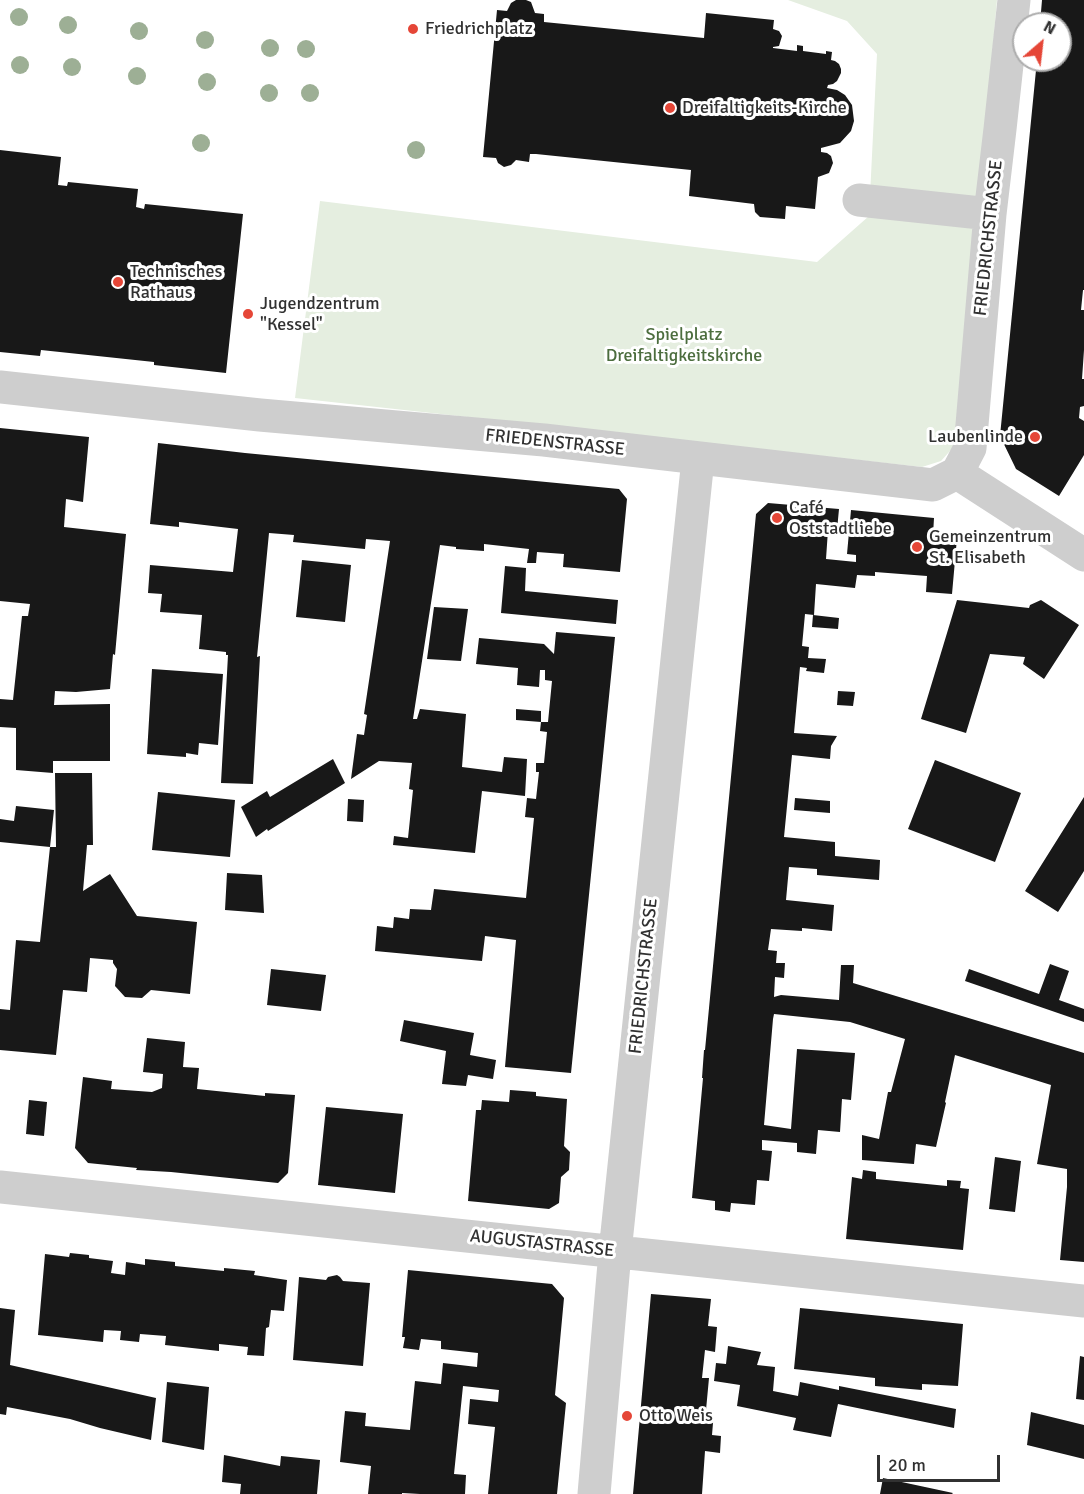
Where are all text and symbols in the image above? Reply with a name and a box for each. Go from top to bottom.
north arrow [1012,12,1072,72]
text: N [1040,16,1059,39]
place label: Friedrichplatz [425,18,533,40]
marker: Friedrichplatz [406,22,420,36]
place label: Dreifaltigkeits-Kirche [682,97,847,119]
marker: Dreifaltigkeits-Kirche [663,101,677,115]
street label: FRIEDRICHSTRASSE [970,159,1008,317]
place label: Technisches Rathaus [130,261,222,304]
marker: Technisches Rathaus [111,275,125,289]
place label: Jugendzentrum "Kessel" [260,293,380,336]
marker: Jugendzentrum "Kessel" [241,307,255,321]
park label: Spielplatz Dreifaltigkeitskirche [606,324,762,366]
street label: FRIEDENSTRASSE [484,425,626,461]
place label: Laubenlinde [928,426,1023,448]
marker: Laubenlinde [1028,430,1042,444]
place label: Café Oststadtliebe [789,497,892,540]
marker: Café Oststadtliebe [770,511,784,525]
place label: Gemeinzentrum St. Elisabeth [929,526,1051,568]
marker: Gemeinzentrum St. Elisabeth [910,540,924,554]
street label: FRIEDRICHSTRASSE [625,897,663,1055]
street label: AUGUSTASTRASSE [469,1226,615,1262]
place label: Otto Weis [639,1405,713,1427]
marker: Otto Weis [620,1409,634,1423]
scale bar [880,1443,1003,1481]
text: 20 m [888,1454,926,1476]

